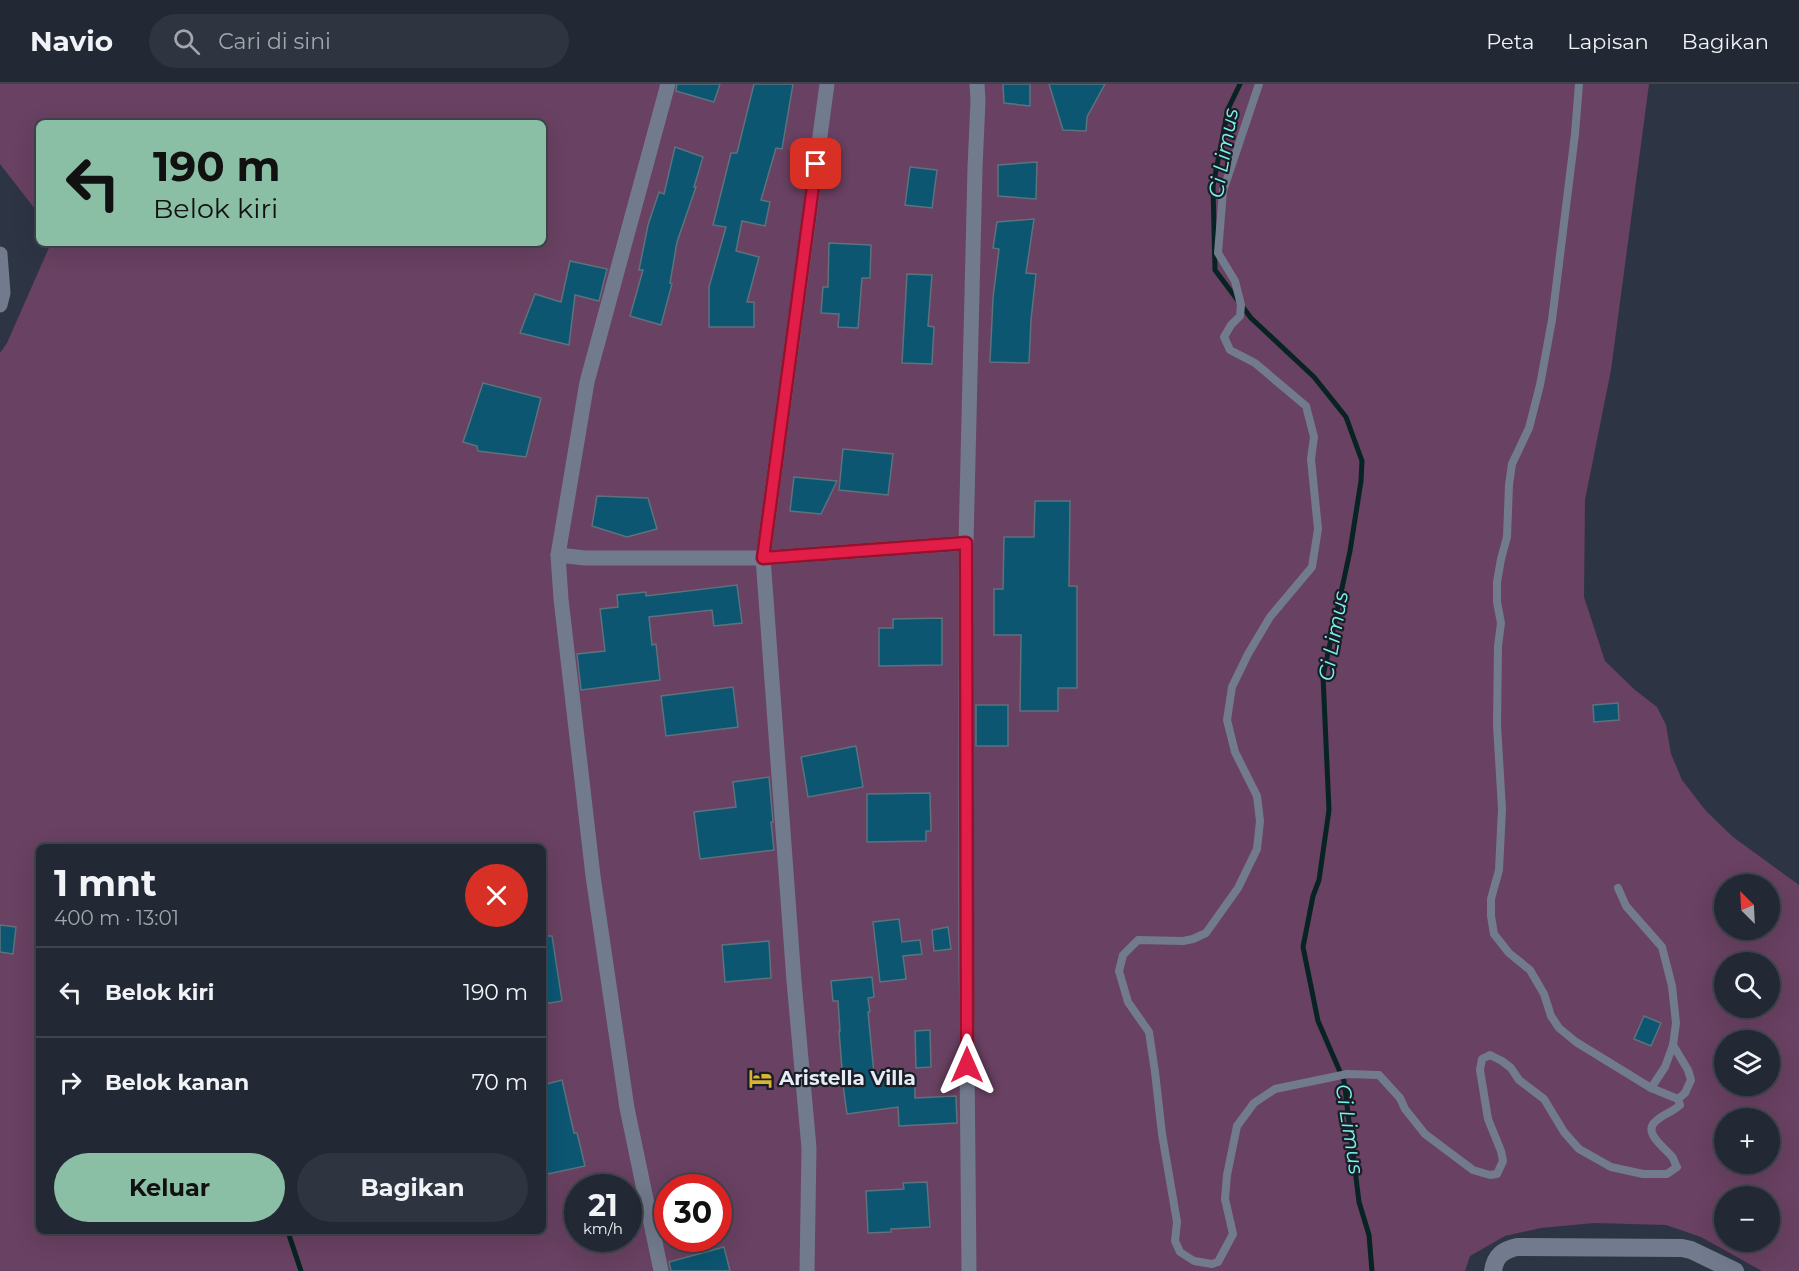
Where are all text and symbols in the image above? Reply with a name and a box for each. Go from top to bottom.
search box [149,14,569,68]
text: Navio [30,24,113,58]
icon: search [170,25,203,58]
text: Cari di sini [218,28,331,55]
text: Peta [1486,29,1534,54]
text: Lapisan [1567,29,1649,54]
text: Bagikan [1682,29,1769,54]
water label: Ci Limus [1203,106,1243,200]
pin [790,138,841,189]
text: 190 m [153,140,281,192]
icon: left [54,144,132,222]
icon: arrive [799,147,832,180]
text: Belok kiri [153,192,278,225]
water label: Ci Limus [1313,589,1353,683]
text: 1 mnt [54,861,157,905]
button: close [465,864,528,927]
north arrow [1714,874,1780,940]
map controls [1714,874,1780,1252]
text: 400 m · 13:01 [54,906,179,930]
button: search [1714,952,1780,1018]
icon: left [54,976,87,1009]
text: Belok kiri [105,979,214,1006]
text: 190 m [463,979,528,1006]
button: layers [1714,1030,1780,1096]
position arrow [935,1033,999,1097]
hotel icon: Aristella Villa [748,1065,774,1091]
icon: right [54,1066,87,1099]
place label: Aristella Villa [778,1066,916,1090]
text: Belok kanan [105,1069,249,1096]
text: 70 m [472,1069,528,1096]
water label: Ci Limus [1331,1082,1369,1176]
button: + [1714,1108,1780,1174]
button: Keluar [54,1153,285,1222]
button: Bagikan [297,1153,528,1222]
speed limit sign: 30 [654,1174,732,1252]
button: − [1714,1186,1780,1252]
text: 21 [588,1187,618,1224]
text: km/h [583,1219,623,1238]

